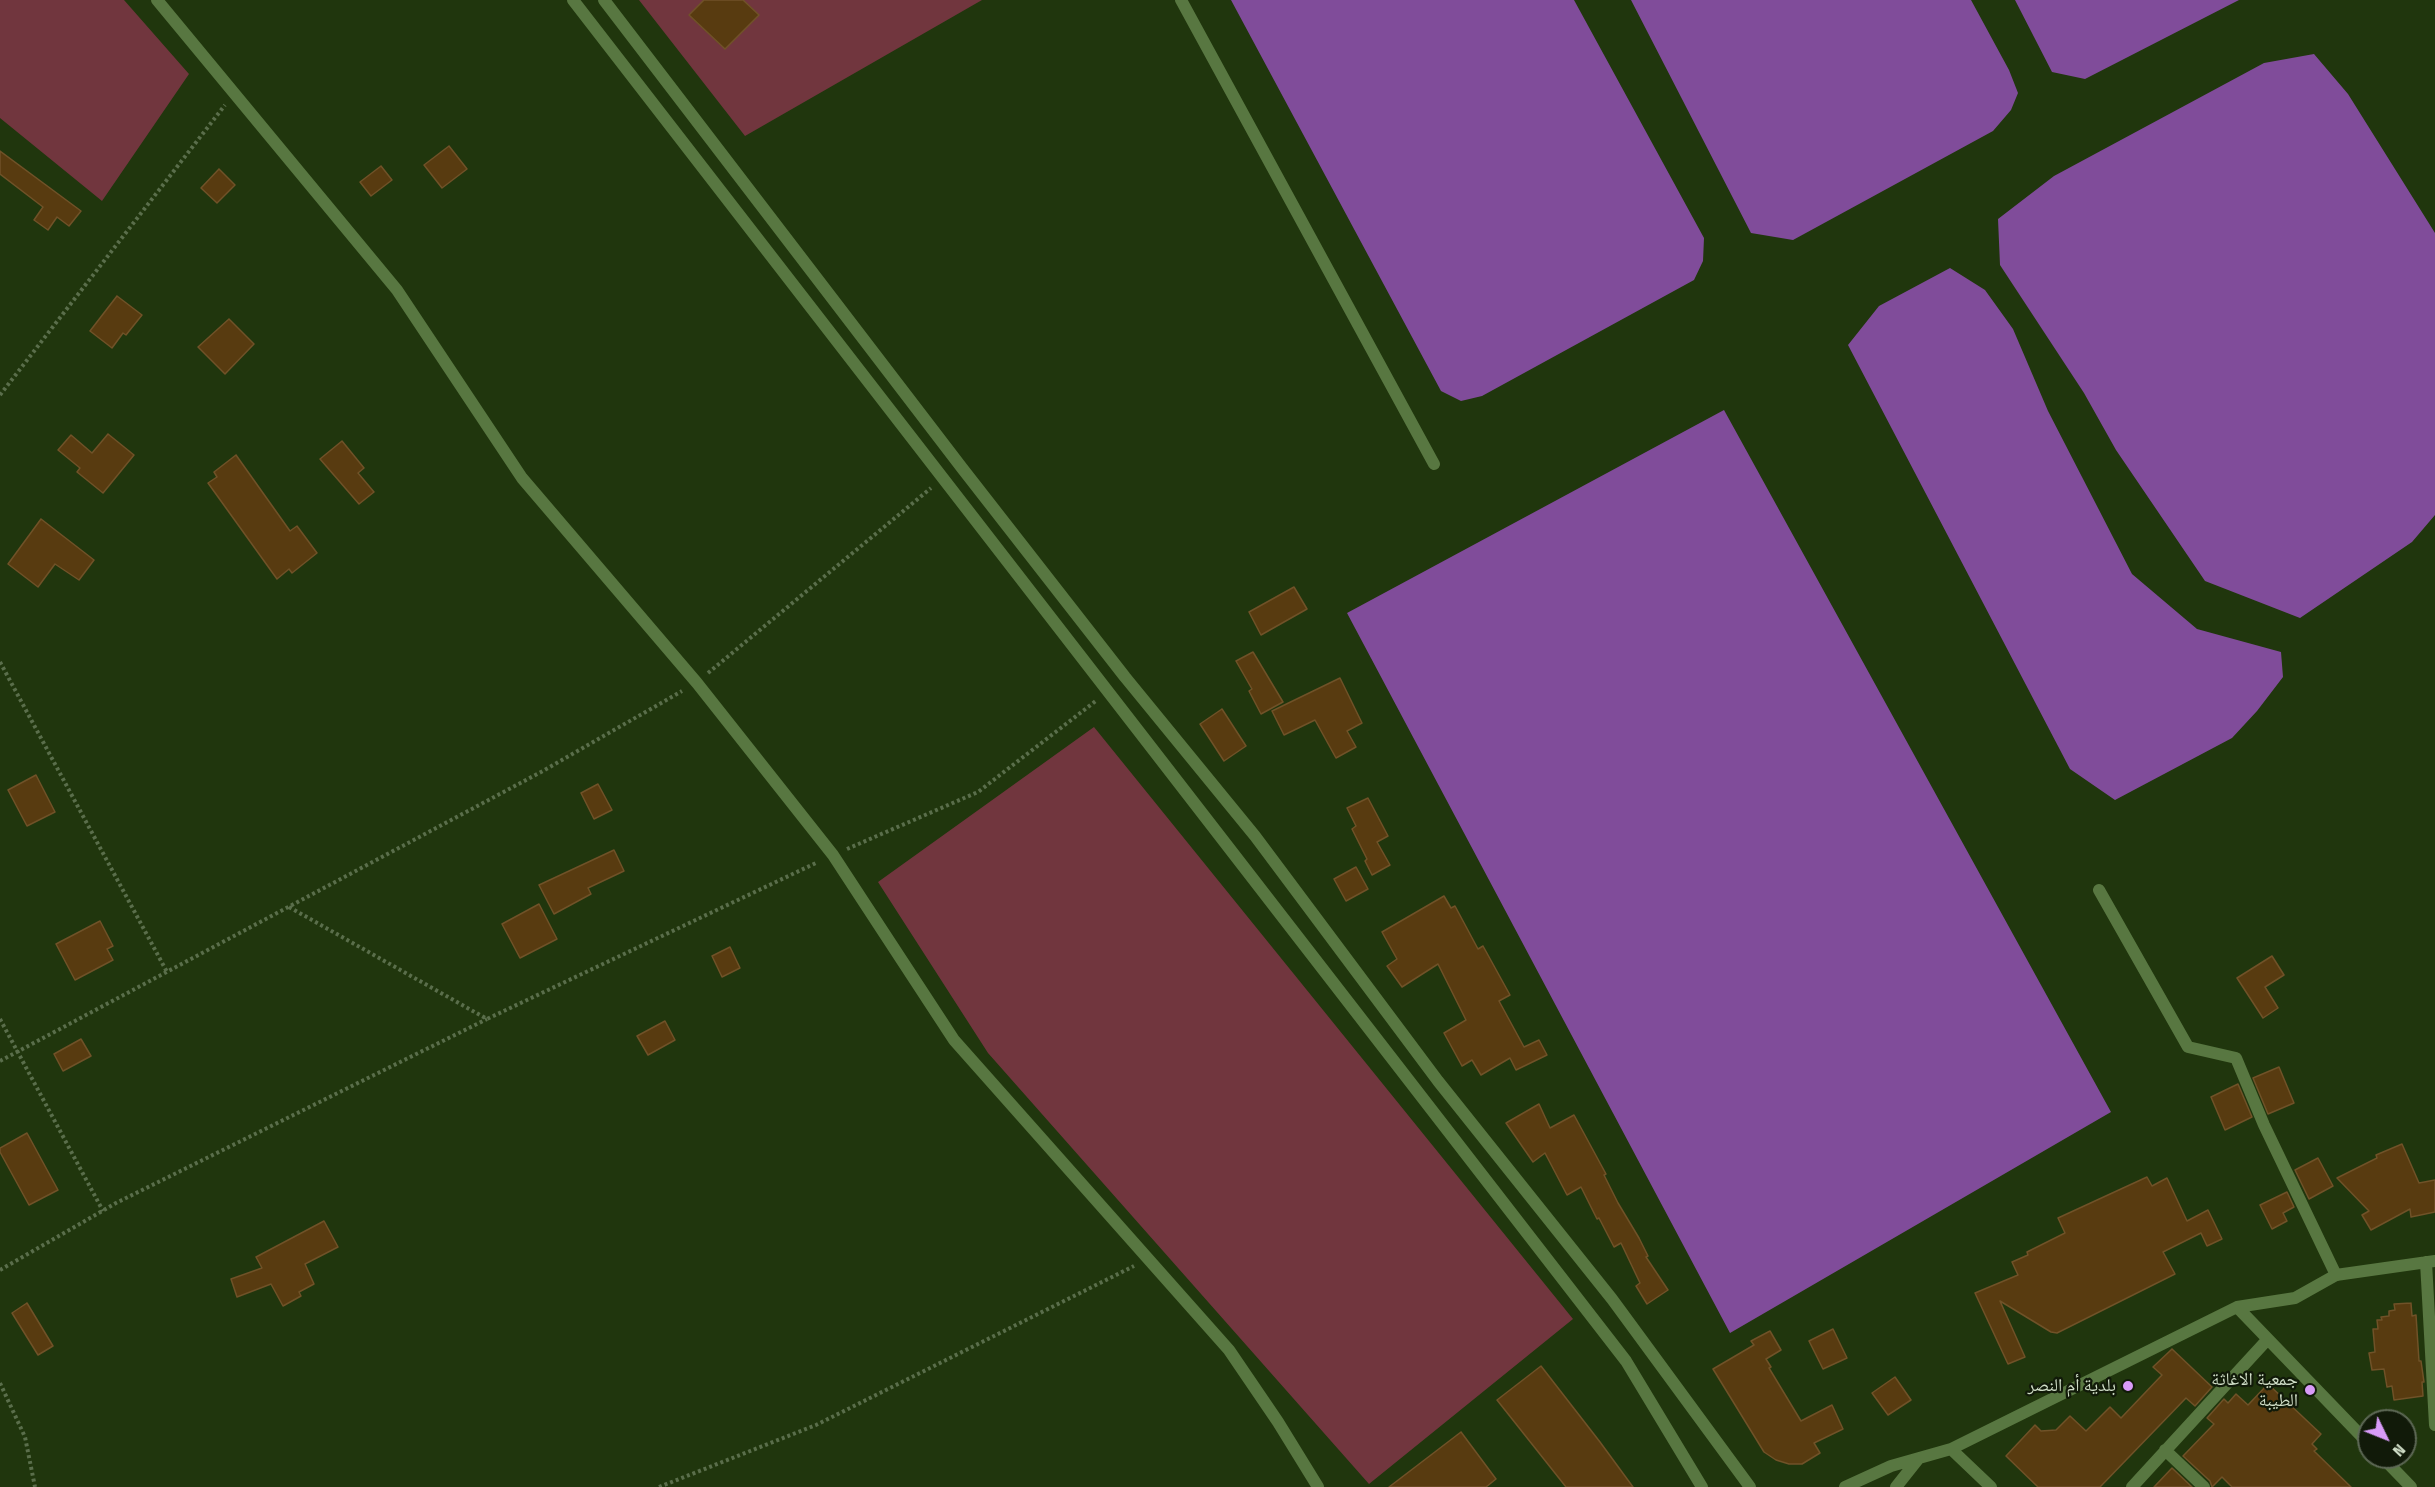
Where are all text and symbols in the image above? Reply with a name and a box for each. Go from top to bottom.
place label: جمعية الاغاثة الطيبة [2211,1369,2298,1412]
place label: بلدية أم النصر [2028,1375,2116,1397]
marker: بلدية أم النصر [2121,1379,2135,1393]
marker: جمعية الاغاثة الطيبة [2303,1383,2317,1397]
north arrow [2357,1409,2417,1469]
text: N [2389,1440,2409,1460]

